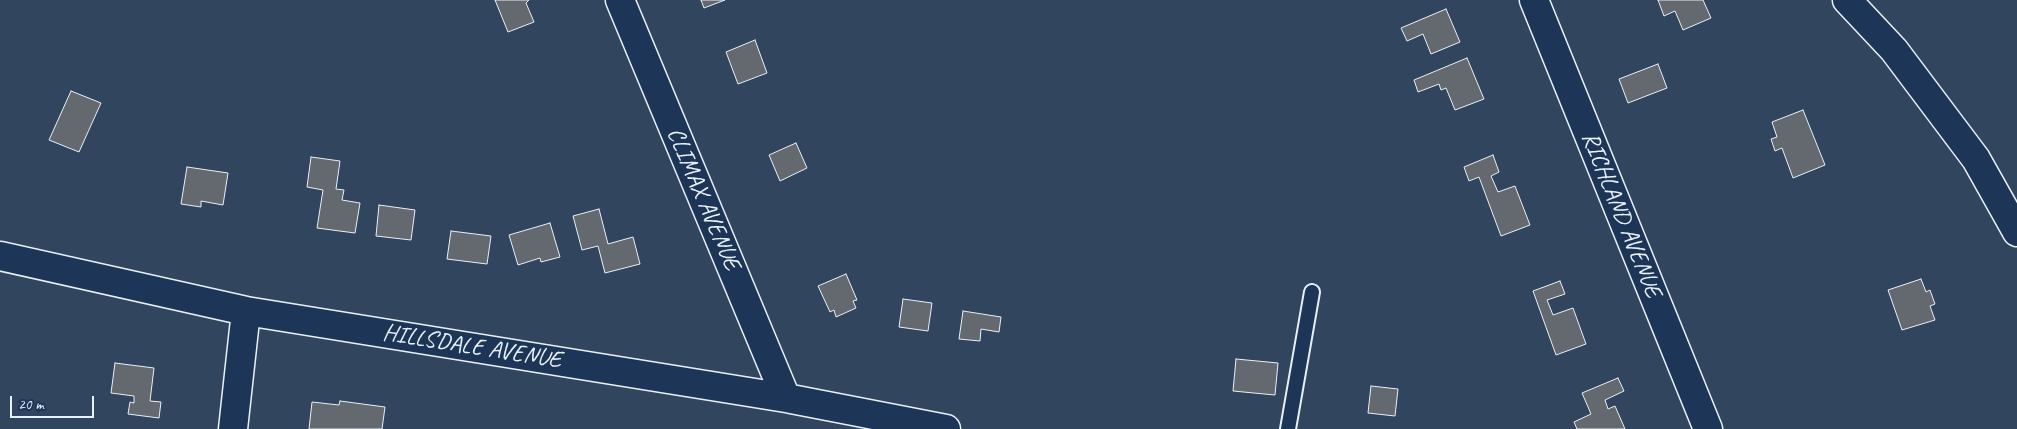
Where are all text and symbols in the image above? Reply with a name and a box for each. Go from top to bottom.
street label: CLIMAX AVENUE [660,124,746,274]
street label: RICHLAND AVENUE [1575,128,1667,302]
street label: HILLSDALE AVENUE [381,319,563,375]
scale bar [12,386,96,418]
text: 20 m [18,395,44,414]

